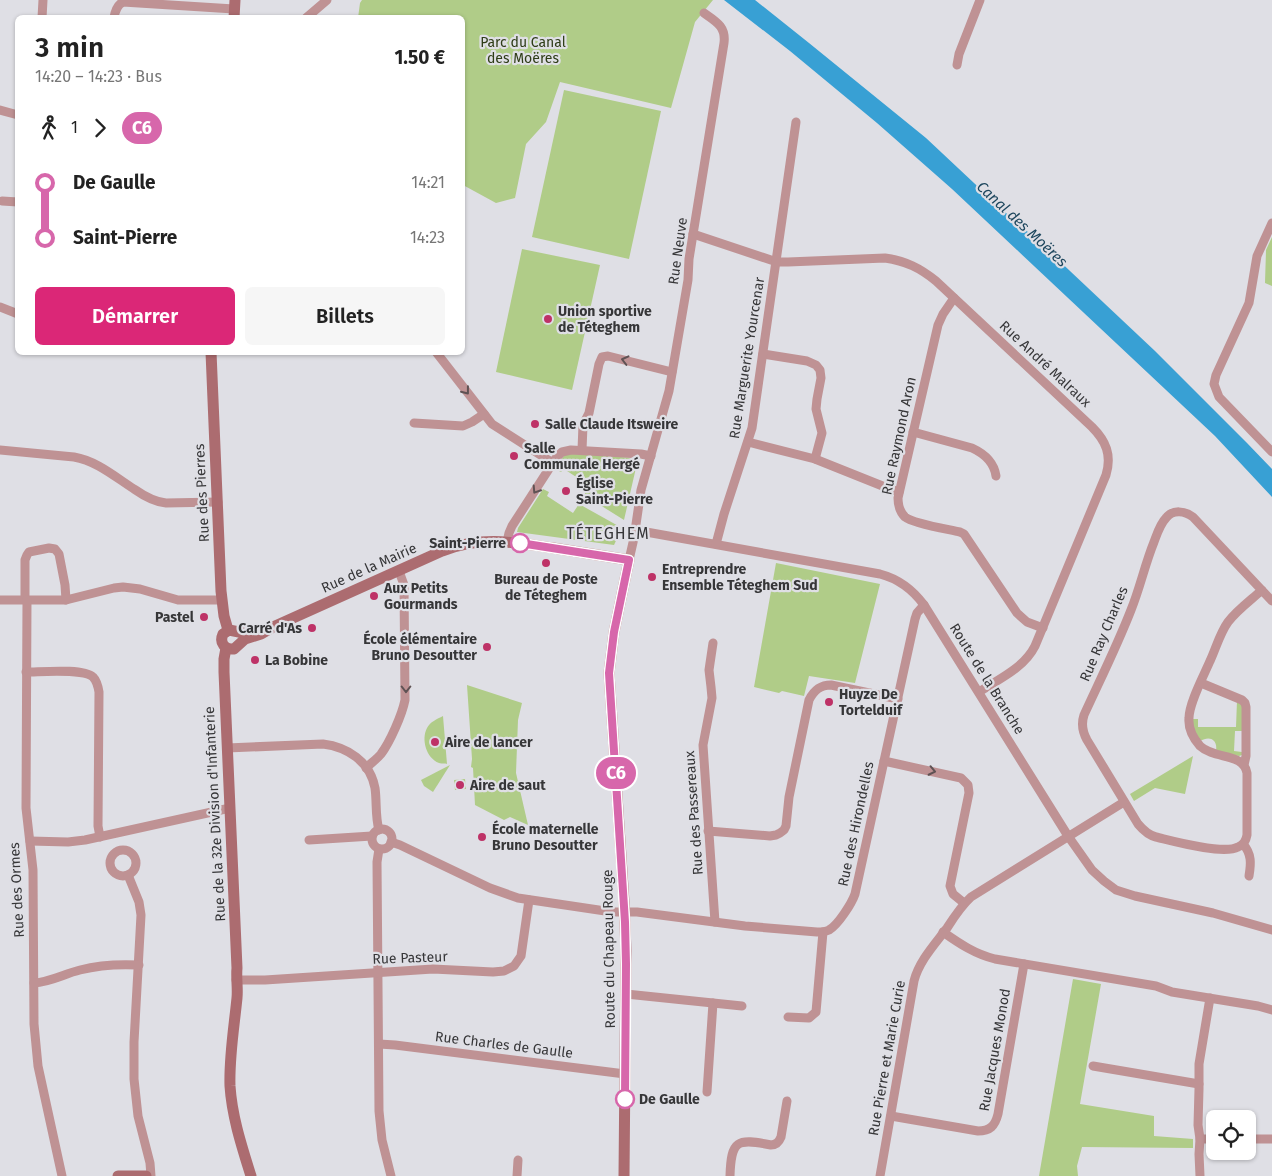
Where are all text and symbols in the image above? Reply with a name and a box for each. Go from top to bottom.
text: 3 min [35,31,104,64]
park label: Parc du Canal des Moëres [480,34,566,67]
text: 1.50 € [394,46,445,69]
text: 14:20 – 14:23 · Bus [35,67,162,86]
icon: walk [35,114,63,142]
icon: forward [86,114,114,142]
text: C6 [132,117,152,139]
text: 1 [71,118,78,137]
text: De Gaulle [73,171,156,194]
text: 14:21 [411,173,445,192]
water label: Canal des Moëres [973,177,1071,271]
street label: Rue Neuve [665,216,691,286]
text: Saint-Pierre [73,226,177,249]
text: 14:23 [410,228,445,247]
street label: Rue Marguerite Yourcenar [726,275,768,440]
button: Démarrer [35,287,235,345]
button: Billets [245,287,445,345]
place label: Union sportive de Téteghem [558,303,652,336]
marker: Union sportive de Téteghem [542,313,554,325]
street label: Rue André Malraux [996,317,1094,411]
one-way arrow [620,355,629,366]
street label: Rue Raymond Aron [878,375,920,497]
one-way arrow [460,385,469,395]
place label: Salle Claude Itsweire [545,416,678,433]
marker: Salle Claude Itsweire [529,418,541,430]
place label: Salle Communale Hergé [524,440,640,473]
street label: Rue des Pierres [191,443,213,543]
marker: Salle Communale Hergé [508,450,520,462]
place label: Église Saint-Pierre [576,474,653,508]
one-way arrow [532,484,542,493]
marker: Église Saint-Pierre [560,485,572,497]
district label: TÉTEGHEM [566,523,650,543]
marker: Saint-Pierre [510,533,530,553]
place label: Saint-Pierre [429,535,506,552]
street label: Rue de la Mairie [319,539,419,597]
marker: Bureau de Poste de Téteghem [540,557,552,569]
place label: Entreprendre Ensemble Téteghem Sud [662,561,818,594]
place label: Bureau de Poste de Téteghem [494,571,598,604]
marker: Entreprendre Ensemble Téteghem Sud [646,571,658,583]
place label: Aux Petits Gourmands [383,580,458,613]
street label: Rue Ray Charles [1076,584,1132,684]
marker: Aux Petits Gourmands [368,590,380,602]
place label: Pastel [155,609,195,626]
marker: Pastel [198,611,210,623]
place label: Carré d'As [238,620,302,637]
street label: Route de la Branche [946,620,1028,738]
marker: Carré d'As [306,622,318,634]
place label: École élémentaire Bruno Desoutter [363,630,477,664]
marker: École élémentaire Bruno Desoutter [481,641,493,653]
place label: La Bobine [265,652,328,669]
marker: La Bobine [249,654,261,666]
one-way arrow [401,686,411,693]
place label: Huyze De Tortelduif [839,686,904,719]
marker: Huyze De Tortelduif [823,696,835,708]
street label: Rue de la 32e Division d'Infanterie [201,706,229,922]
place label: Aire de lancer [444,734,533,751]
marker: Aire de lancer [429,736,441,748]
street label: Rue des Passereaux [681,750,707,876]
line badge: C6 [594,757,638,789]
street label: Rue des Hirondelles [834,760,878,888]
text: C6 [606,762,626,784]
one-way arrow [927,766,936,776]
place label: Aire de saut [469,777,546,794]
marker: Aire de saut [454,779,466,791]
place label: École maternelle Bruno Desoutter [492,820,599,854]
marker: École maternelle Bruno Desoutter [476,831,488,843]
street label: Rue des Ormes [6,841,28,938]
street label: Route du Chapeau Rouge [599,869,619,1029]
street label: Rue Pasteur [372,948,449,968]
street label: Rue Pierre et Marie Curie [865,979,909,1137]
street label: Rue Jacques Monod [976,987,1014,1113]
street label: Rue Charles de Gaulle [434,1028,574,1062]
marker: De Gaulle [615,1089,635,1109]
place label: De Gaulle [639,1091,700,1108]
map controls [1206,1110,1256,1160]
button: locate [1206,1110,1256,1160]

